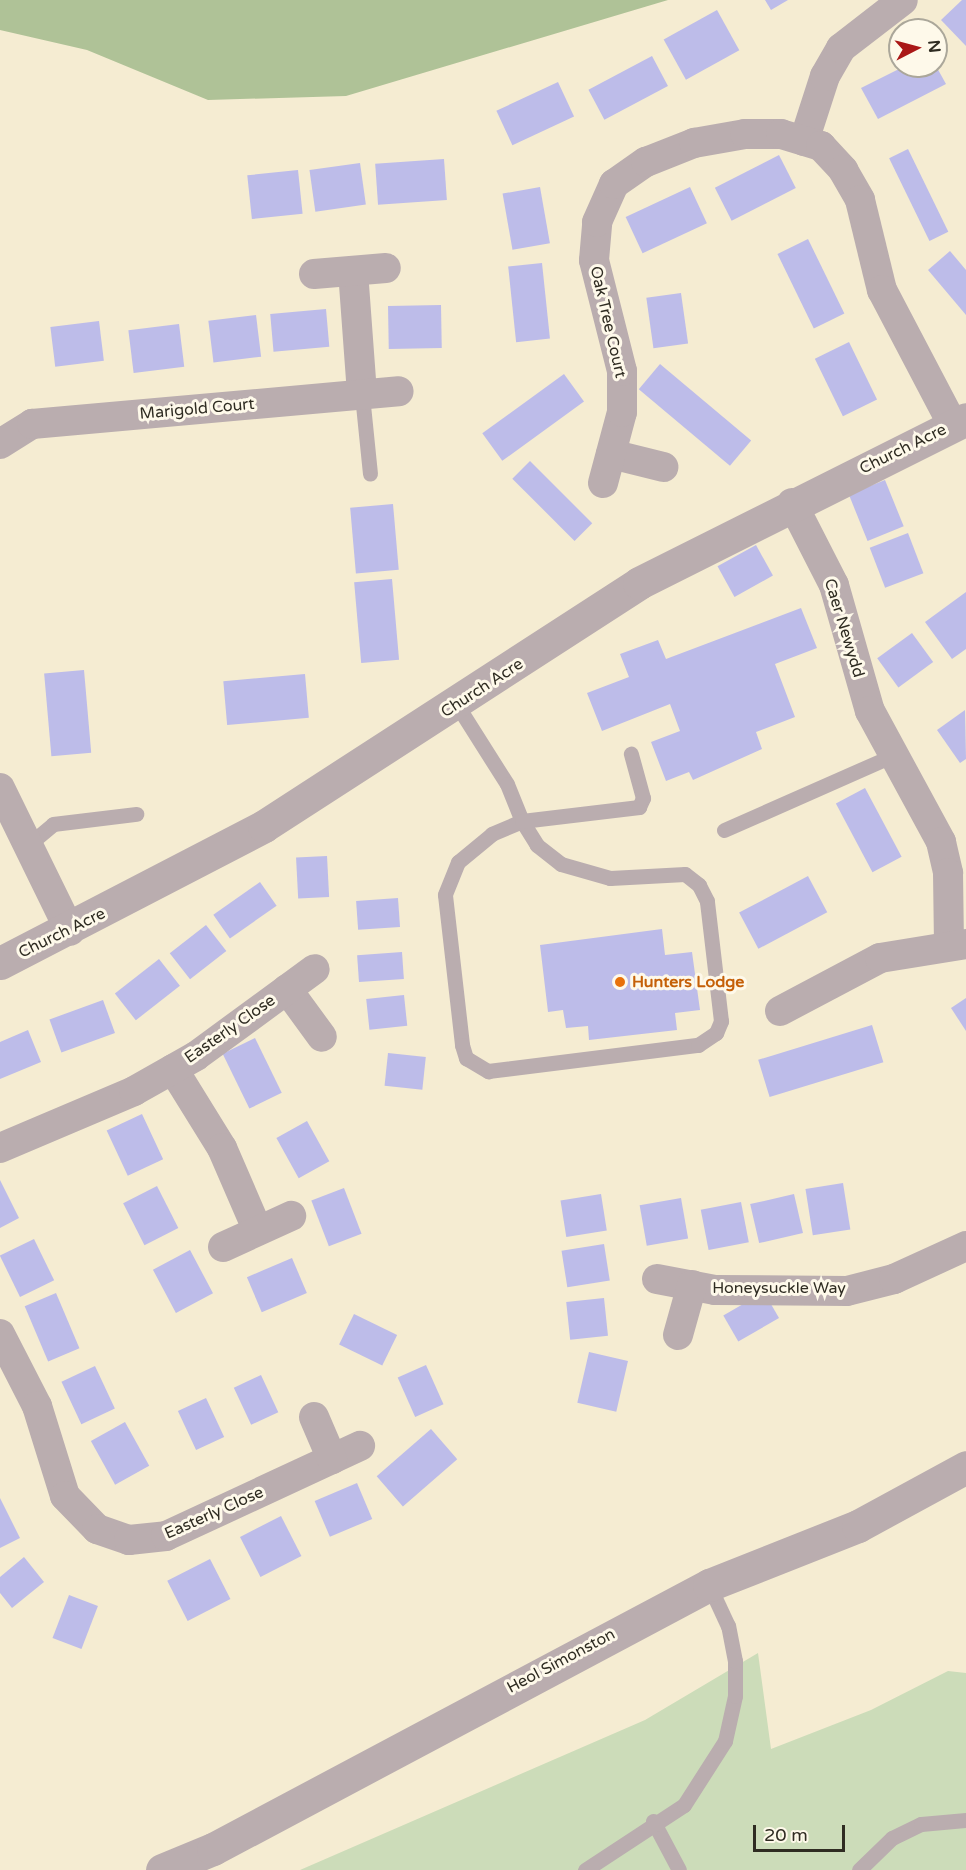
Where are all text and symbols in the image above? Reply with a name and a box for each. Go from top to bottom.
north arrow [888,18,948,78]
text: N [923,39,945,54]
street label: Oak Tree Court [586,264,630,380]
street label: Marigold Court [139,394,255,424]
street label: Church Acre [857,420,949,478]
street label: Caer Newydd [820,576,868,680]
street label: Church Acre [437,654,527,722]
street label: Church Acre [16,904,108,962]
place label: Hunters Lodge [632,972,744,992]
marker: Hunters Lodge [613,975,627,989]
street label: Easterly Close [181,991,279,1067]
street label: Honeysuckle Way [712,1278,846,1298]
street label: Easterly Close [162,1483,266,1543]
street label: Heol Simonston [504,1624,618,1698]
scale bar [756,1813,848,1851]
text: 20 m [764,1824,808,1846]

